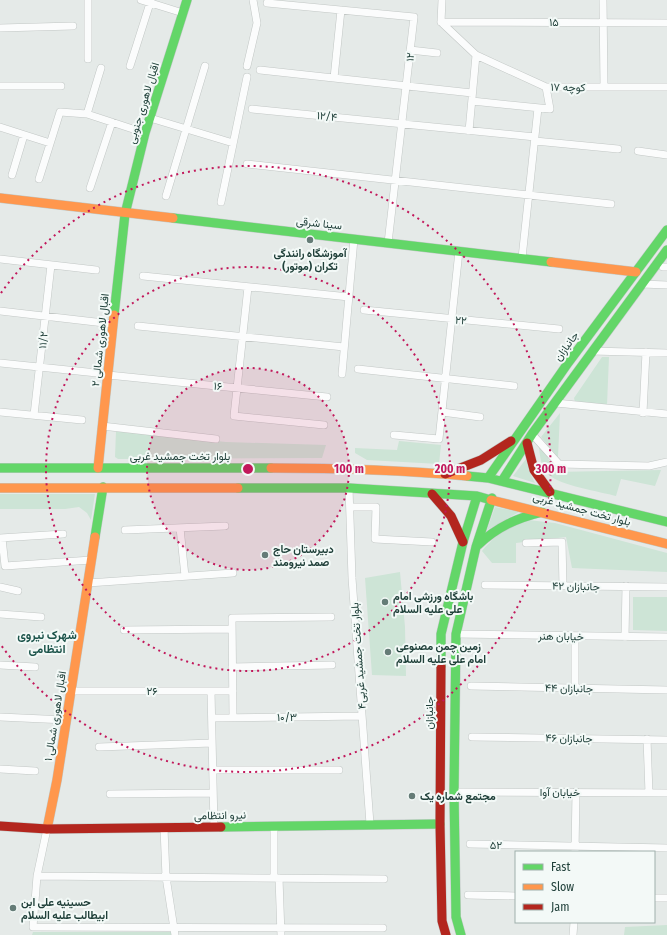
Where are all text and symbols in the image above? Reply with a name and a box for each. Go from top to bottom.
street label: ۱۵ [549,16,559,29]
street label: ۱۲ [404,52,417,62]
street label: اقبال لاهوری جنوبی [125,61,162,145]
street label: کوچه ۱۷ [550,81,586,95]
street label: ۱۲/۴ [316,109,338,124]
street label: سینا شرقی [295,215,343,232]
marker: آموزشگاه رانندگی تکران (موتور) [305,235,315,245]
place label: آموزشگاه رانندگی تکران (موتور) [273,247,348,273]
street label: اقبال لاهوری شمالی ۲ [89,293,112,387]
street label: ۲۲ [455,313,468,328]
street label: جانبازان [551,329,581,364]
street label: ۱۱/۲ [36,331,51,349]
street label: ۱۶ [213,380,223,393]
street label: بلوار تخت جمشید غربی [130,450,230,463]
centre of rings [241,462,255,476]
text: 100 m [334,462,364,476]
text: 200 m [434,462,465,476]
text: 300 m [535,462,566,476]
street label: بلوار تخت جمشید غربی [532,490,632,529]
place label: دبیرستان حاج صمد نیرومند [273,543,334,569]
marker: دبیرستان حاج صمد نیرومند [260,550,270,560]
street label: ۴۲ جانبازان [552,580,600,593]
place label: باشگاه ورزشی امام علی علیه السلام [393,590,473,617]
marker: باشگاه ورزشی امام علی علیه السلام [380,597,390,607]
street label: بلوار تخت جمشید غربی۴ [348,602,369,710]
district label: شهرک نیروی انتظامی [17,628,77,656]
street label: خیابان هنر [537,630,584,643]
place label: زمین چمن مصنوعی امام علی علیه السلام [396,640,486,667]
marker: زمین چمن مصنوعی امام علی علیه السلام [383,647,393,657]
street label: اقبال لاهوری شمالی ۱ [42,670,69,762]
street label: ۴۴ جانبازان [545,682,593,695]
street label: ۲۶ [146,685,158,698]
street label: جانبازان [423,696,436,730]
street label: ۱۰/۳ [277,711,297,724]
street label: ۴۶ جانبازان [545,732,593,745]
street label: خیابان آوا [540,786,580,799]
place label: مجتمع شماره یک [420,790,496,804]
marker: مجتمع شماره یک [407,791,417,801]
street label: نیرو انتظامی [194,809,246,822]
street label: ۵۲ [490,839,502,852]
legend [515,851,655,923]
text: Fast [551,860,570,874]
text: Slow [551,880,574,894]
place label: حسینیه علی ابن ابیطالب علیه السلام [21,896,108,923]
text: Jam [551,900,569,914]
marker: حسینیه علی ابن ابیطالب علیه السلام [8,903,18,913]

